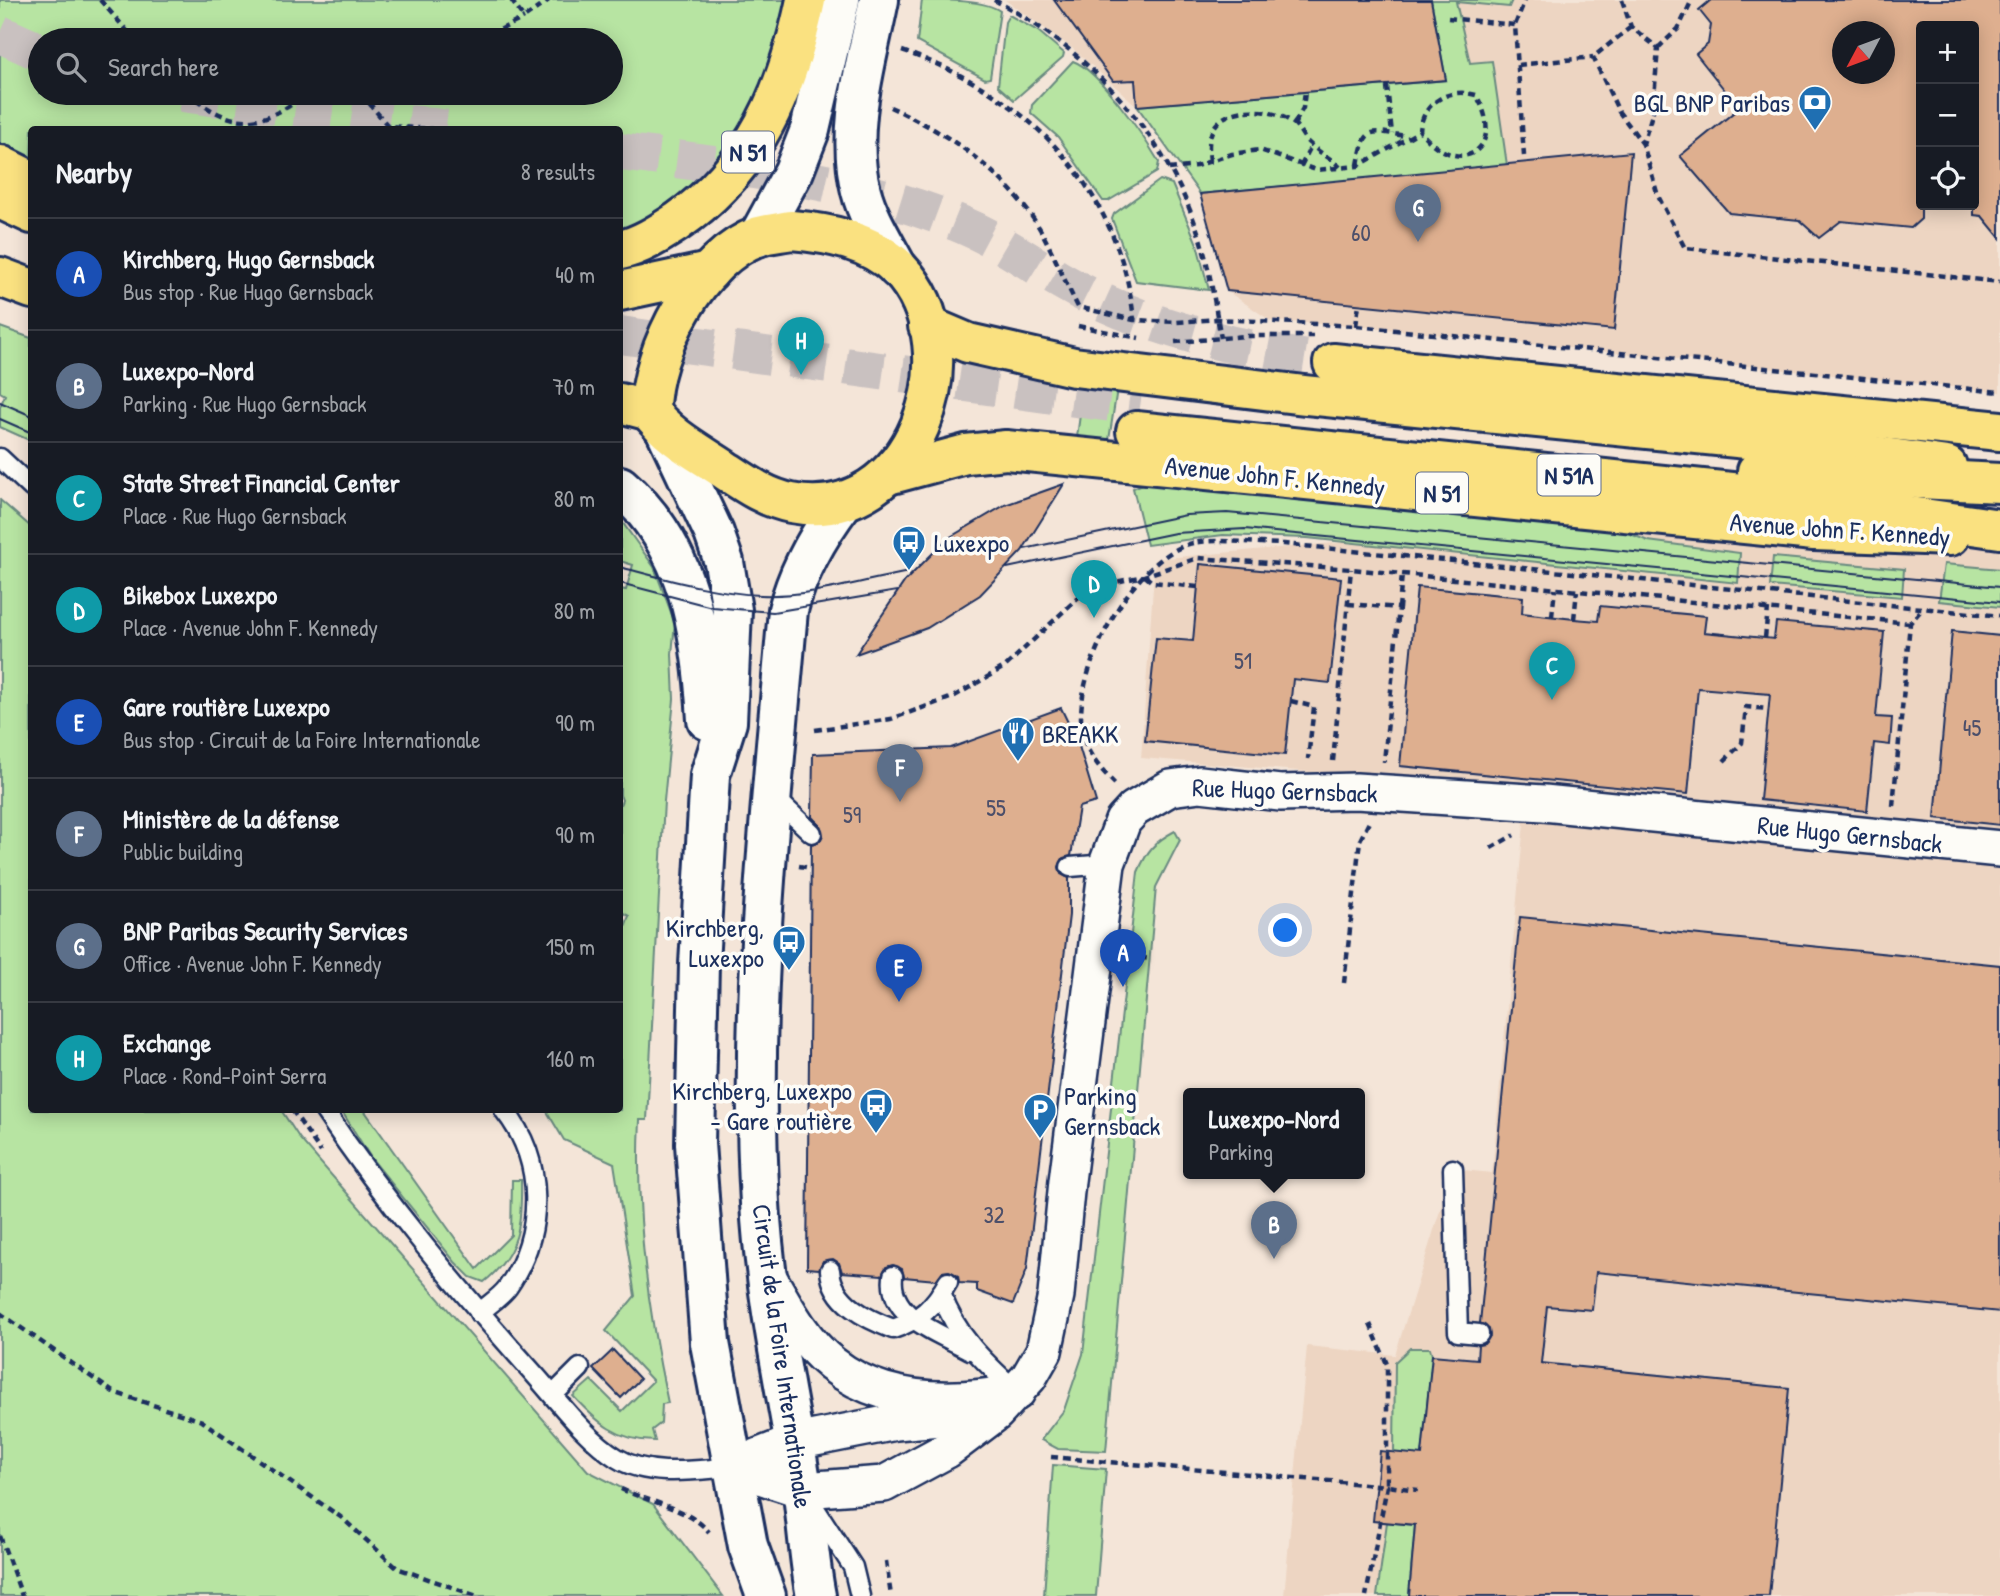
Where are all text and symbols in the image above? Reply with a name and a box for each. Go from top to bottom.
north arrow [1832,21,1895,84]
map controls [1916,21,1979,210]
button: + [1916,21,1979,84]
search box [28,28,623,105]
icon: search [52,48,90,86]
text: Search here [108,49,219,84]
bank icon: BGL BNP Paribas [1796,83,1834,132]
button: − [1916,84,1979,147]
place label: BGL BNP Paribas [1634,85,1790,120]
road number: N 51 [722,132,774,172]
button: locate [1916,147,1979,210]
text: Nearby [56,152,132,192]
text: 8 results [521,156,595,187]
pin: G [1395,184,1441,242]
house number: 60 [1351,217,1371,248]
text: Kirchberg, Hugo Gernsback [123,241,374,276]
text: A [73,259,85,290]
text: 40 m [555,259,595,290]
text: Bus stop · Rue Hugo Gernsback [123,276,373,307]
pin: H [778,317,824,375]
text: Luxexpo-Nord [123,353,253,388]
text: B [73,371,85,402]
text: 70 m [552,371,595,402]
text: Parking · Rue Hugo Gernsback [123,388,367,419]
street label: Avenue John F. Kennedy [1163,447,1387,505]
road number: N 51A [1538,454,1600,496]
text: State Street Financial Center [123,465,400,500]
road number: N 51 [1416,472,1468,514]
text: C [73,483,85,514]
text: 80 m [554,483,595,514]
text: Place · Rue Hugo Gernsback [123,500,347,531]
street label: Avenue John F. Kennedy [1729,504,1951,554]
bus stop icon: Luxexpo [890,523,928,572]
place label: Luxexpo [934,525,1009,560]
pin: D [1071,560,1117,618]
text: Bikebox Luxexpo [123,577,277,612]
text: D [74,595,84,626]
text: 80 m [554,595,595,626]
text: Place · Avenue John F. Kennedy [123,612,378,643]
pin: C [1529,642,1575,700]
house number: 51 [1234,645,1252,676]
text: Gare routière Luxexpo [123,689,330,724]
text: E [74,707,84,738]
text: 90 m [555,707,595,738]
house number: 45 [1963,712,1981,743]
restaurant icon: BREAKK [999,714,1037,763]
place label: BREAKK [1042,716,1119,751]
text: Bus stop · Circuit de la Foire Internationale [123,724,481,755]
pin: F [877,744,923,802]
street label: Rue Hugo Gernsback [1192,769,1379,811]
house number: 55 [986,792,1006,823]
house number: 59 [843,799,861,830]
text: Ministère de la défense [123,801,339,836]
street label: Rue Hugo Gernsback [1756,807,1944,861]
text: F [75,819,83,850]
text: 90 m [555,819,595,850]
text: Public building [123,836,243,867]
place label: Kirchberg, Luxexpo [666,910,764,975]
text: BNP Paribas Security Services [123,913,407,948]
your location [1268,913,1302,947]
bus stop icon: Kirchberg, Luxexpo [770,923,808,972]
pin: A [1100,929,1146,987]
text: G [73,931,85,962]
text: 150 m [546,931,595,962]
pin: E [876,944,922,1002]
text: Office · Avenue John F. Kennedy [123,948,382,979]
text: Exchange [123,1025,211,1060]
text: H [74,1043,84,1074]
text: 160 m [546,1043,595,1074]
text: Place · Rond-Point Serra [123,1060,326,1091]
place label: Kirchberg, Luxexpo - Gare routière [672,1073,852,1138]
place label: Parking Gernsback [1064,1078,1161,1143]
bus stop icon: Kirchberg, Luxexpo - Gare routière [857,1086,895,1135]
popup [1183,1088,1365,1179]
parking icon: Parking Gernsback [1021,1091,1059,1140]
text: Luxexpo-Nord [1209,1101,1339,1136]
text: Parking [1209,1136,1273,1167]
house number: 32 [983,1199,1005,1230]
pin: B [1251,1201,1297,1259]
street label: Circuit de la Foire Internationale [744,1202,822,1510]

